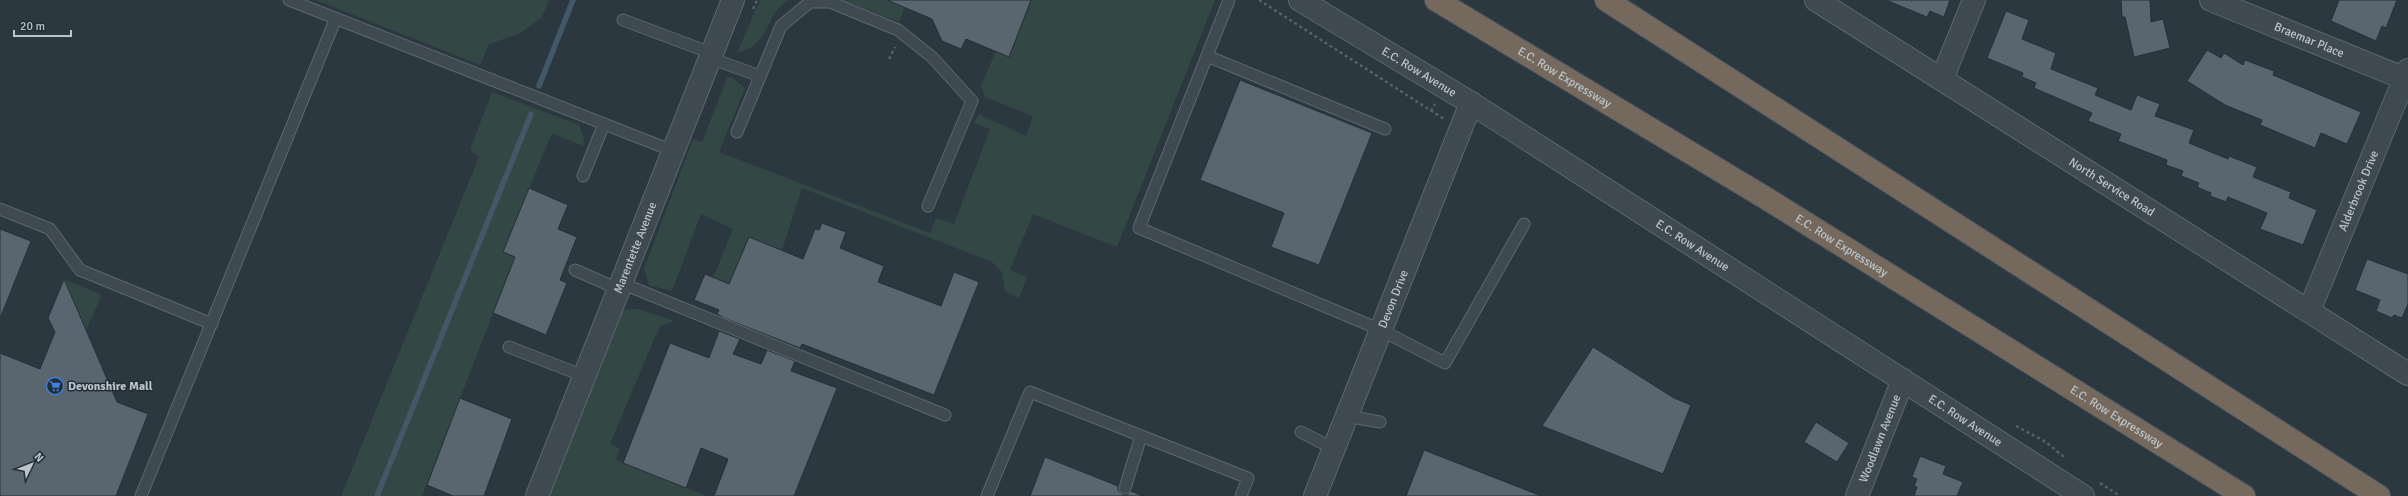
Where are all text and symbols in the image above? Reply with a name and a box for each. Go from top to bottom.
scale bar [14,12,71,38]
text: 20 m [20,19,45,34]
street label: Braemar Place [2272,19,2346,61]
street label: E.C. Row Avenue [1379,43,1459,100]
street label: E.C. Row Expressway [1515,43,1615,111]
street label: Alderbrook Drive [2335,148,2382,233]
street label: North Service Road [2066,154,2158,220]
street label: Marentette Avenue [610,200,660,296]
street label: E.C. Row Expressway [1792,211,1891,280]
street label: E.C. Row Avenue [1653,216,1732,275]
street label: Devon Drive [1375,268,1411,330]
supermarket icon: Devonshire Mall [45,376,65,396]
place label: Devonshire Mall [68,379,153,394]
street label: E.C. Row Expressway [2067,382,2166,451]
street label: E.C. Row Avenue [1926,391,2005,450]
street label: Woodlawn Avenue [1856,392,1904,485]
north arrow [12,444,52,484]
text: N [32,450,46,465]

